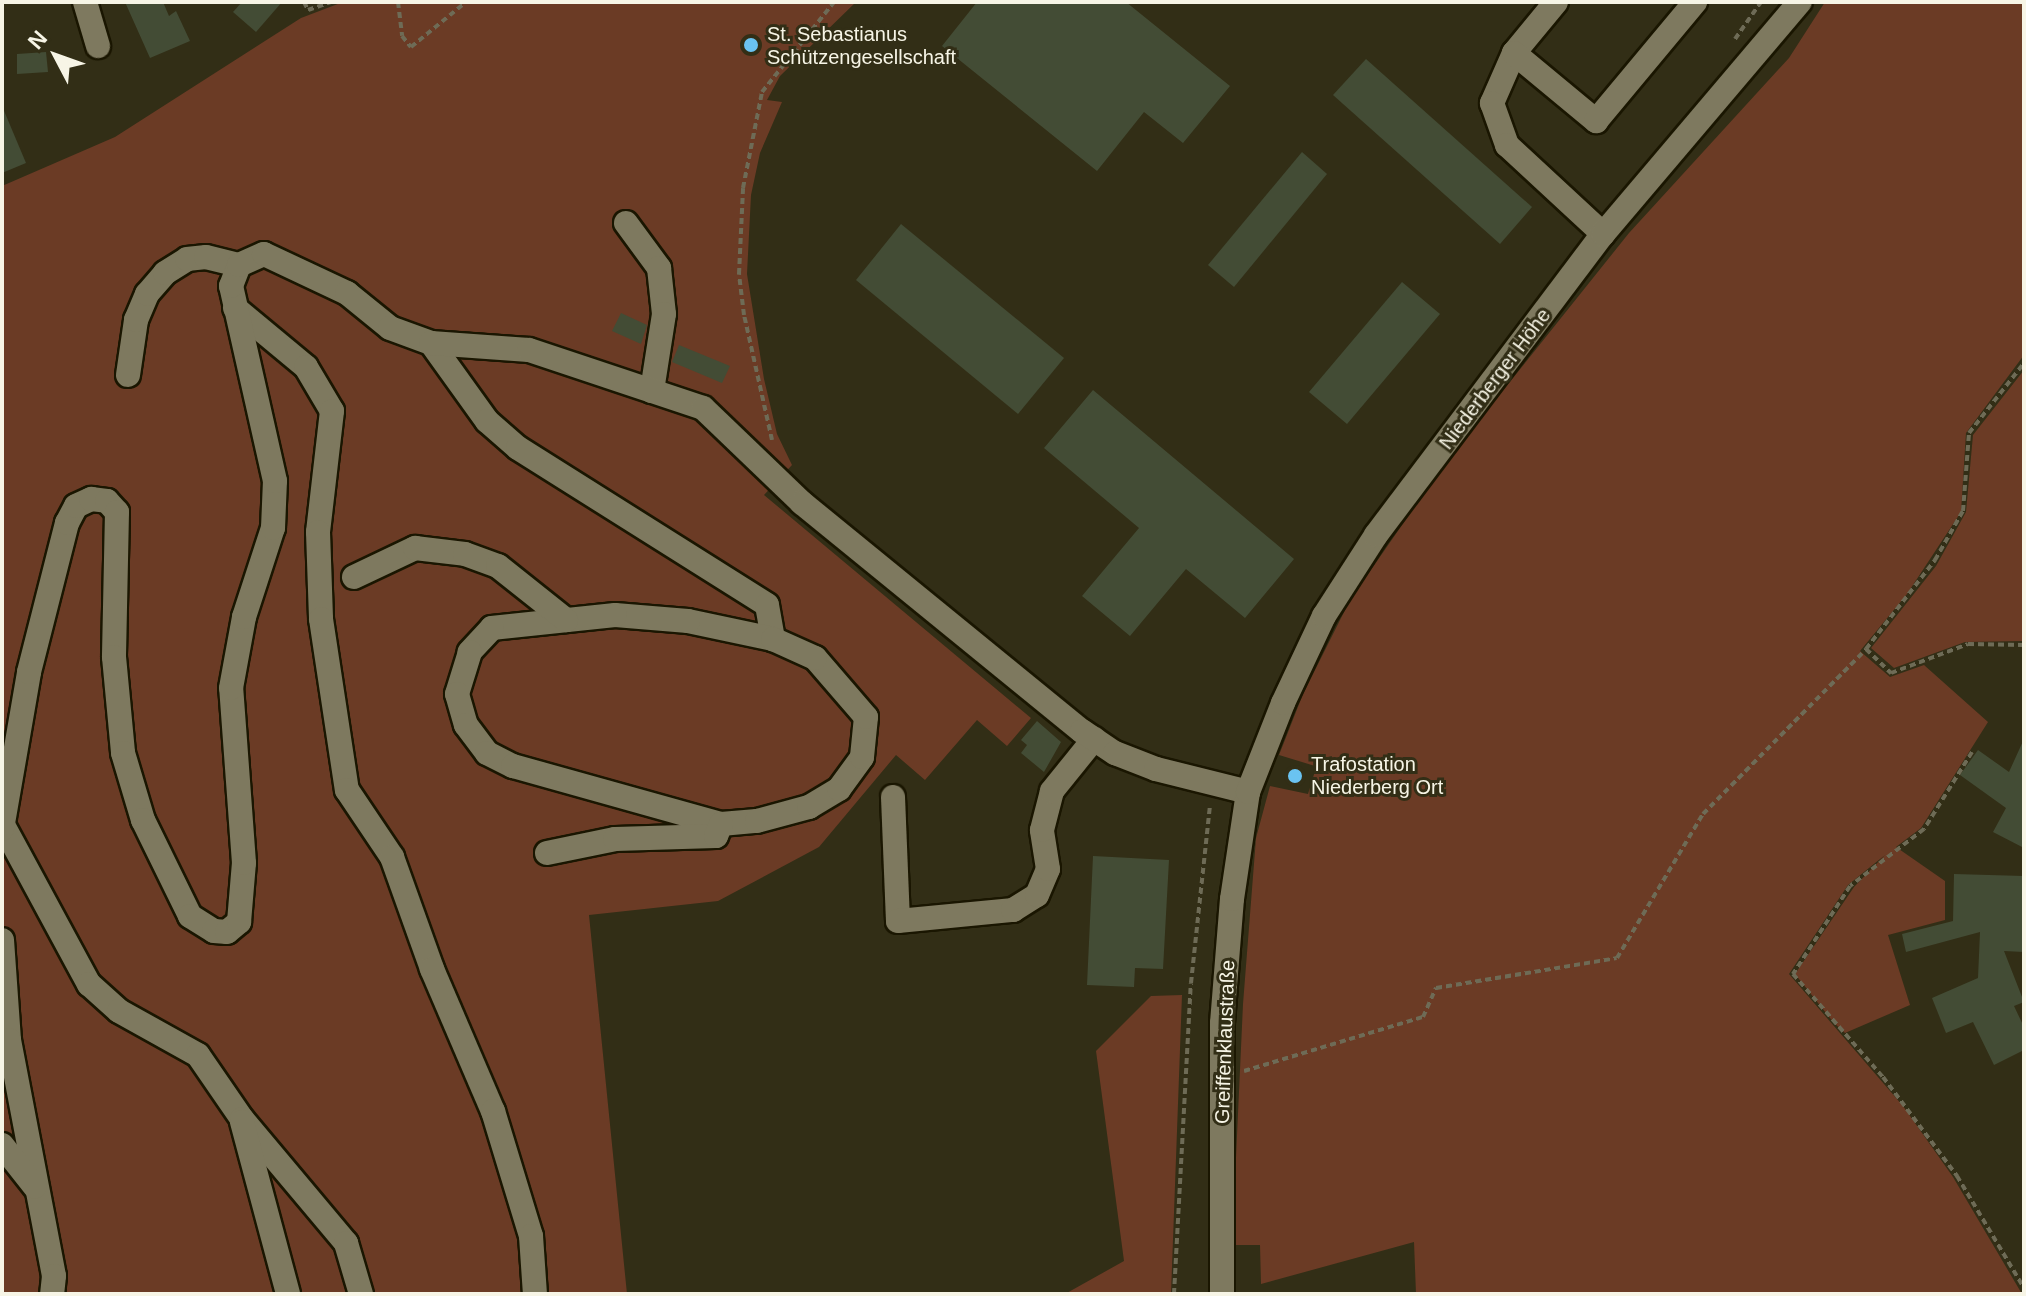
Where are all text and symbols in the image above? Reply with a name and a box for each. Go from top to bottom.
north arrow [16,16,96,96]
place label: St. Sebastianus Schützengesellschaft [767,22,956,69]
text: N [23,26,52,54]
marker: St. Sebastianus Schützengesellschaft [742,36,760,54]
street label: Niederberger Höhe [1434,304,1556,454]
place label: Trafostation Niederberg Ort [1311,752,1443,799]
marker: Trafostation Niederberg Ort [1286,767,1304,785]
street label: Greiffenklaustraße [1210,960,1240,1124]

